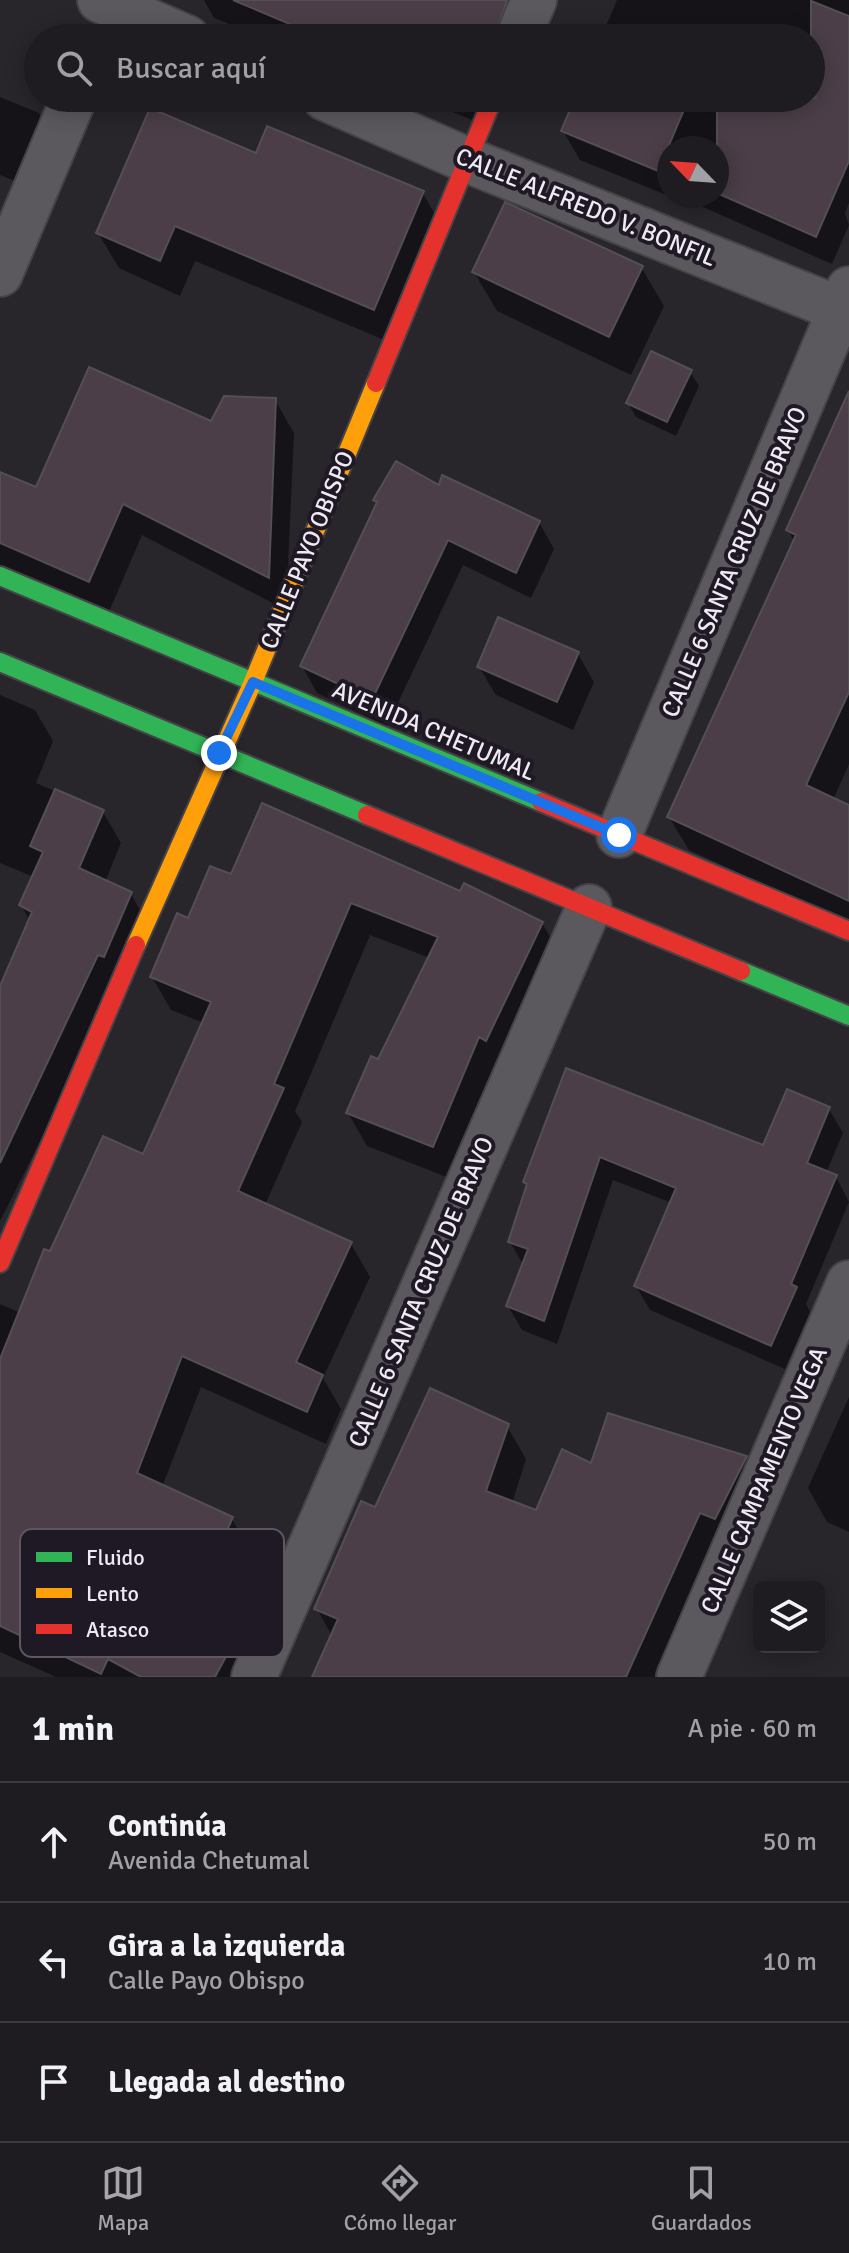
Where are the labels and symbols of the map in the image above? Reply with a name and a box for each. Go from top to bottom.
north arrow [657,136,729,208]
street label: CALLE ALFREDO V. BONFIL [451,141,721,273]
street label: CALLE 6 SANTA CRUZ DE BRAVO [655,402,813,722]
street label: CALLE PAYO OBISPO [254,447,360,653]
street label: AVENIDA CHETUMAL [328,675,540,787]
route end [201,735,237,771]
route start [601,817,637,853]
street label: CALLE 6 SANTA CRUZ DE BRAVO [342,1132,500,1452]
street label: CALLE CAMPAMENTO VEGA [694,1342,834,1618]
legend [20,1529,284,1657]
text: Fluido [86,1544,145,1571]
text: Lento [86,1580,139,1607]
text: Atasco [86,1616,149,1643]

